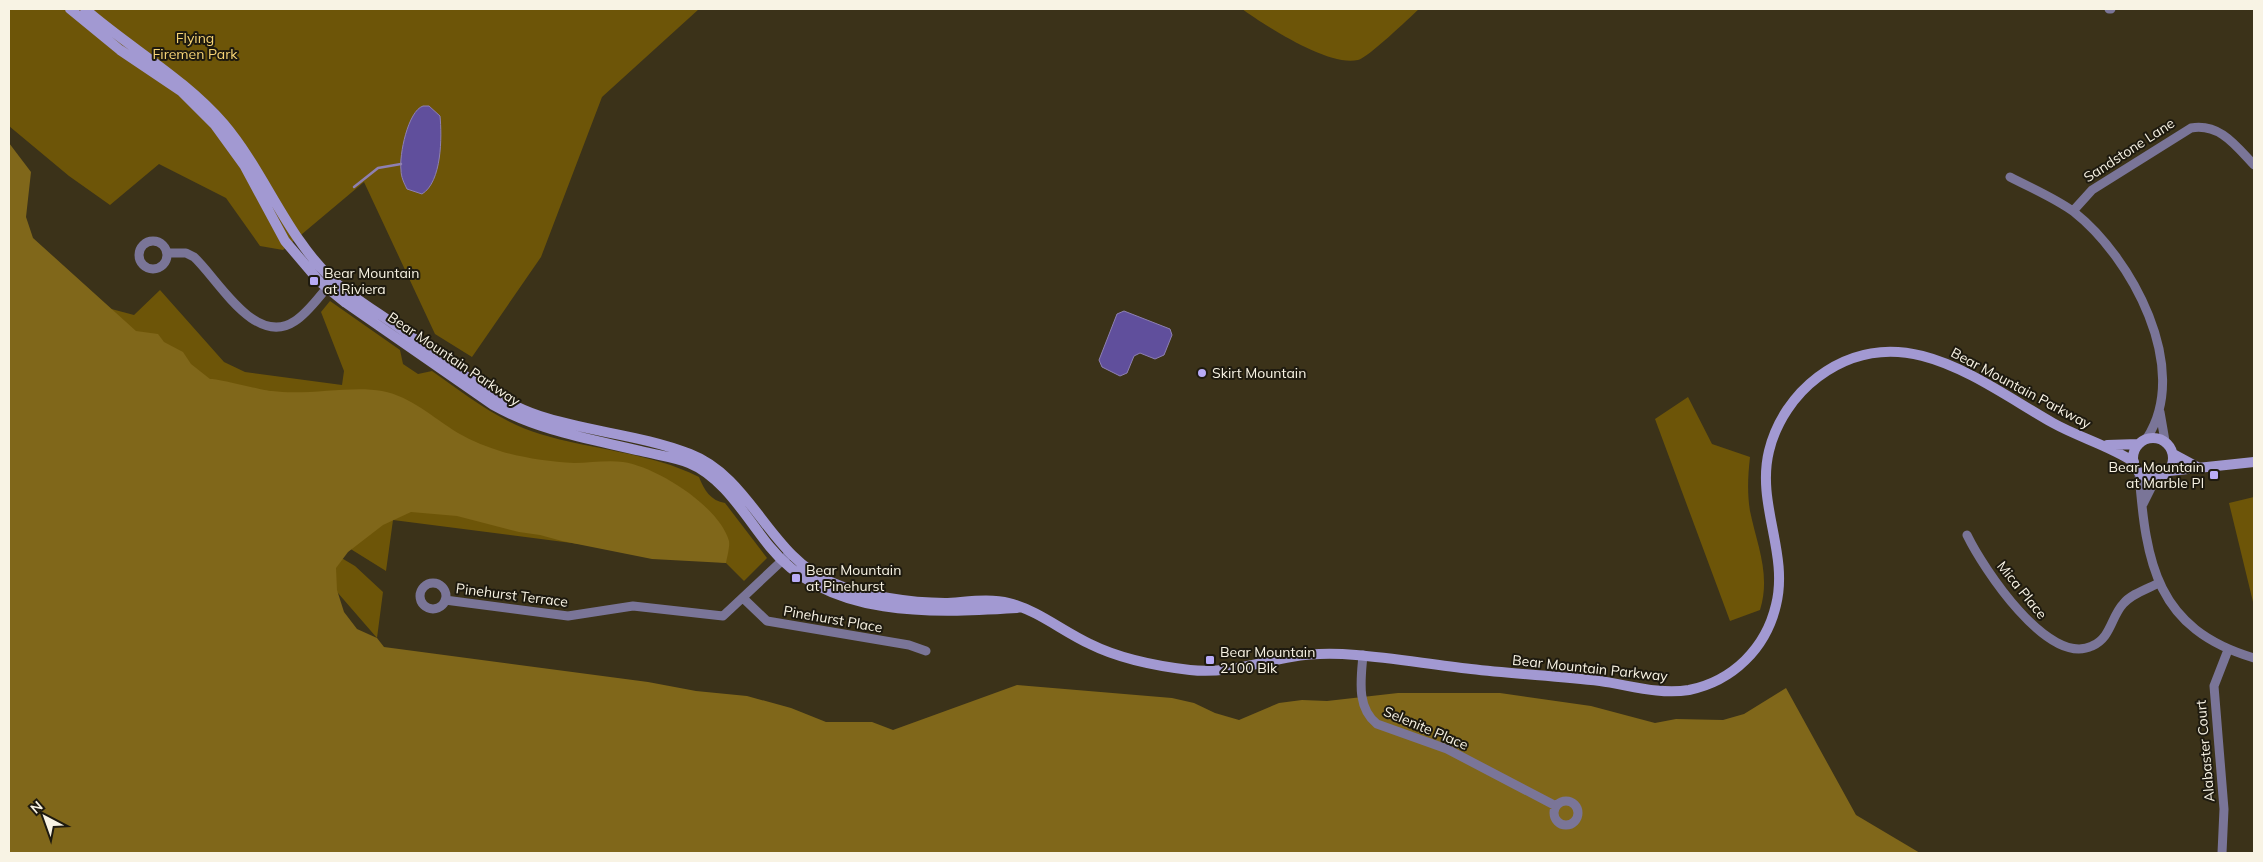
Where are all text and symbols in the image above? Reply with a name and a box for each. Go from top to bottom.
park label: Flying Firemen Park [152,29,238,63]
street label: Sandstone Lane [2080,114,2178,186]
place label: Bear Mountain at Riviera [324,264,419,298]
marker: Bear Mountain at Riviera [308,275,320,287]
street label: Bear Mountain Parkway [384,308,524,410]
street label: Bear Mountain Parkway [1948,343,2095,433]
place label: Skirt Mountain [1212,364,1306,382]
marker: Skirt Mountain [1196,367,1208,379]
place label: Bear Mountain at Marble Pl [2109,458,2204,492]
marker: Bear Mountain at Marble Pl [2208,469,2220,481]
street label: Mica Place [1993,557,2051,623]
place label: Bear Mountain at Pinehurst [806,561,901,595]
marker: Bear Mountain at Pinehurst [790,572,802,584]
street label: Pinehurst Terrace [455,579,569,611]
street label: Pinehurst Place [782,601,884,637]
place label: Bear Mountain 2100 Blk [1220,643,1315,677]
street label: Bear Mountain Parkway [1511,651,1669,685]
marker: Bear Mountain 2100 Blk [1204,654,1216,666]
street label: Alabaster Court [2192,699,2218,803]
street label: Selenite Place [1381,702,1471,754]
north arrow [20,792,70,842]
text: N [27,797,46,817]

